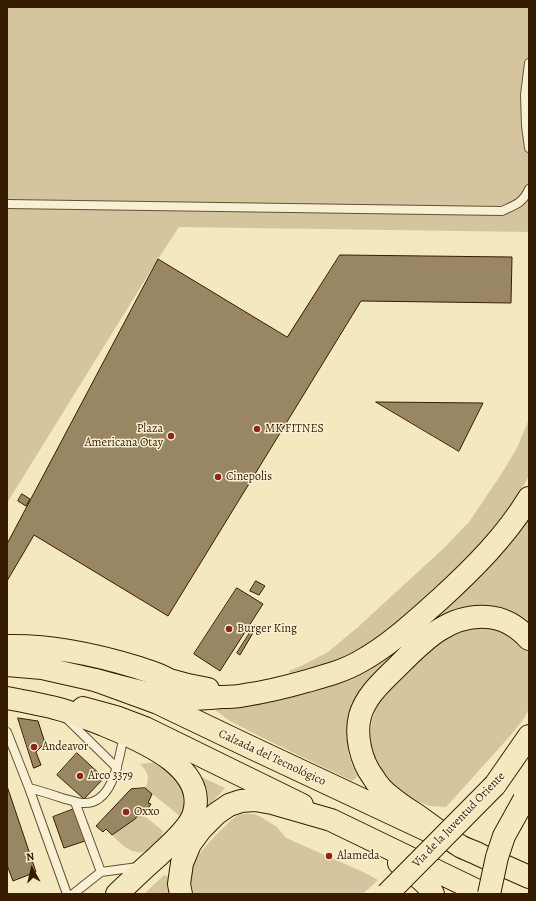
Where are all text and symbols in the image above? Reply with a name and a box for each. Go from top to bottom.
place label: Plaza Americana Otay [85,422,163,450]
place label: MK FITNES [265,422,324,436]
marker: MK FITNES [252,424,262,434]
marker: Plaza Americana Otay [166,431,176,441]
place label: Cinepolis [226,470,272,484]
marker: Cinepolis [213,472,223,482]
place label: Burger King [237,622,297,636]
marker: Burger King [224,624,234,634]
street label: Calzada del Tecnológico [216,727,328,789]
place label: Andeavor [42,740,88,754]
marker: Andeavor [29,742,39,752]
place label: Arco 3379 [88,769,133,783]
street label: Via de la Juventud Oriente [410,769,508,871]
marker: Arco 3379 [75,771,85,781]
place label: Oxxo [134,805,159,819]
marker: Oxxo [121,807,131,817]
north arrow [12,849,52,889]
text: N [25,849,35,865]
place label: Alameda [337,849,380,863]
marker: Alameda [324,851,334,861]

